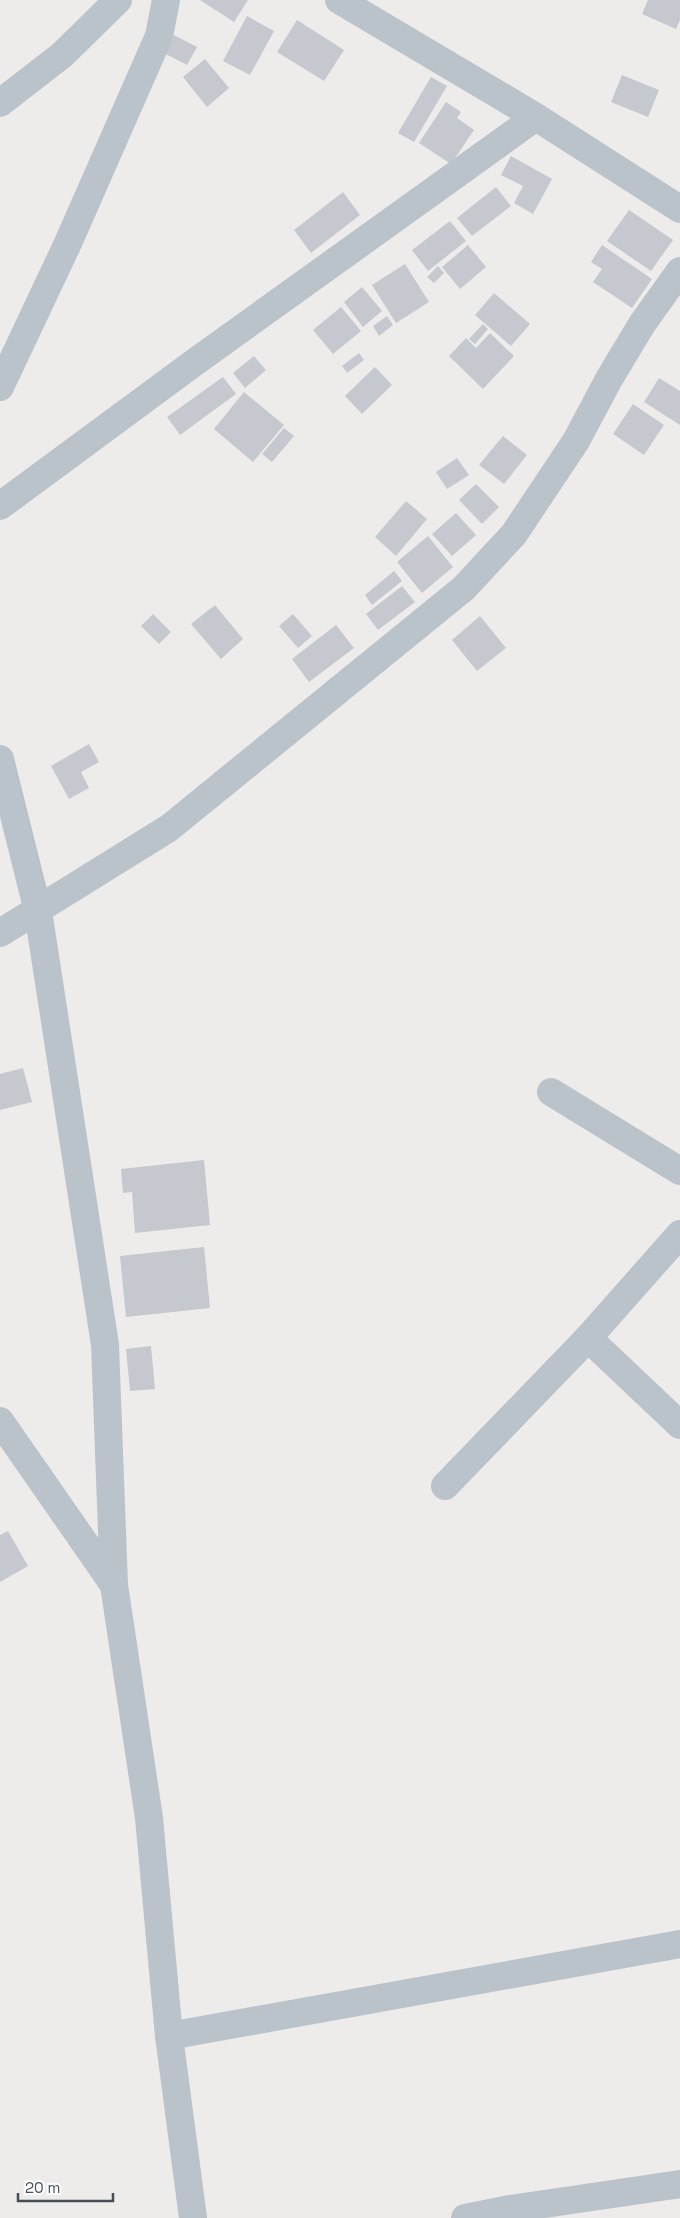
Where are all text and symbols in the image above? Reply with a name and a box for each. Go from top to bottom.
scale bar [18,2170,112,2202]
text: 20 m [25,2178,60,2197]

